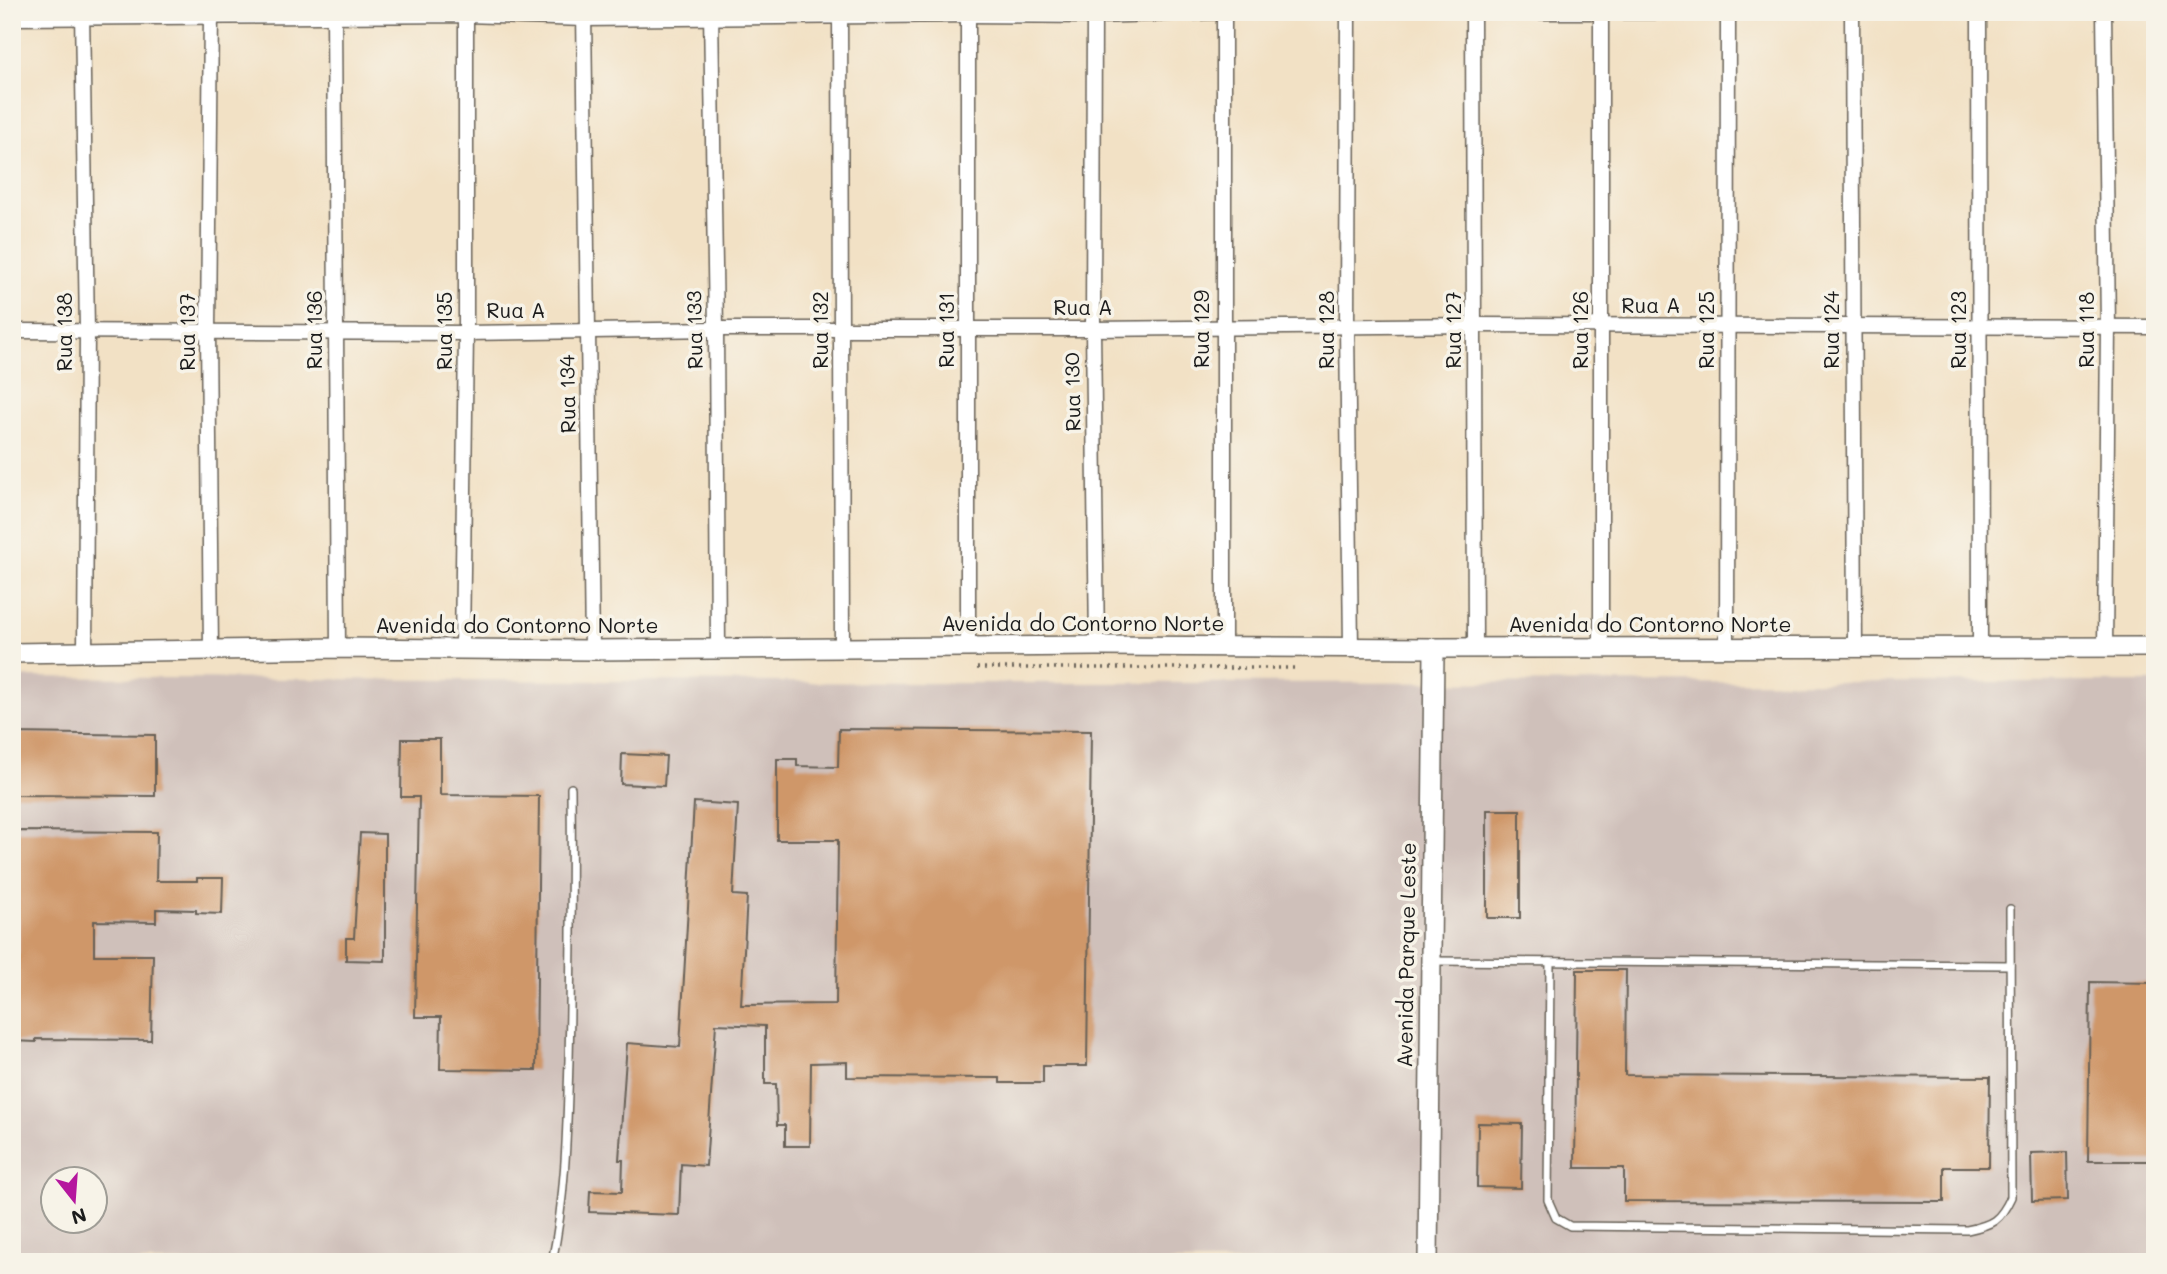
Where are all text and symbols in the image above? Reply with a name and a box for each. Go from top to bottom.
street label: Rua 136 [300,290,327,370]
street label: Rua 133 [679,290,708,370]
street label: Rua 129 [1187,290,1214,368]
street label: Rua 124 [1817,290,1844,369]
street label: Rua 132 [806,291,833,369]
street label: Rua 128 [1312,291,1339,369]
street label: Rua 127 [1439,291,1466,369]
street label: Rua 126 [1566,291,1593,369]
street label: Rua A [1621,291,1681,318]
street label: Rua 125 [1692,291,1719,369]
street label: Rua 123 [1944,291,1971,369]
street label: Rua 138 [50,292,77,372]
street label: Rua 135 [430,292,457,370]
street label: Rua 131 [932,292,959,368]
street label: Rua 118 [2072,292,2099,368]
street label: Rua 137 [173,293,200,371]
street label: Rua A [1053,293,1113,320]
street label: Rua A [486,296,546,323]
street label: Rua 130 [1057,352,1086,432]
street label: Rua 134 [552,354,581,434]
street label: Avenida do Contorno Norte [941,609,1225,636]
street label: Avenida do Contorno Norte [1508,610,1792,637]
street label: Avenida do Contorno Norte [375,611,659,638]
street label: Avenida Parque Leste [1390,842,1421,1068]
north arrow [38,1166,108,1236]
text: N [69,1203,90,1231]

